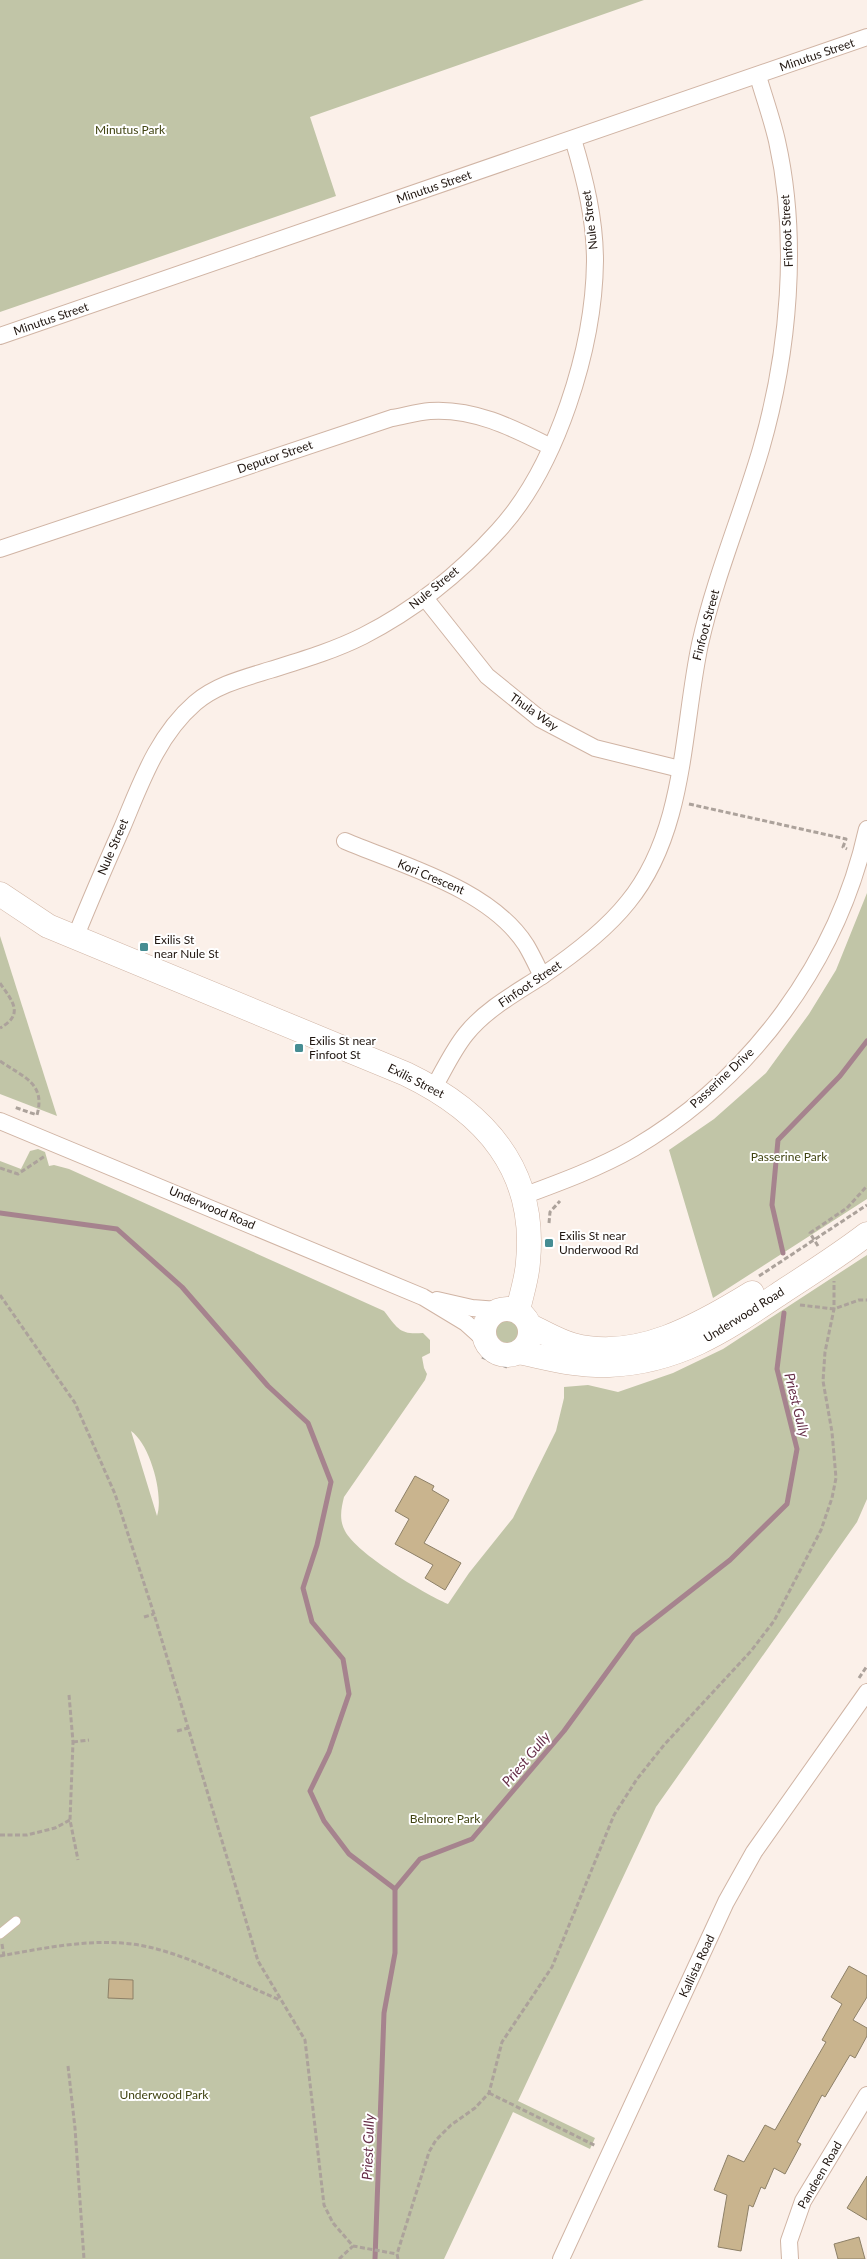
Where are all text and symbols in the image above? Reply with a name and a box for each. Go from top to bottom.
street label: Minutus Street [777,34,857,74]
park label: Minutus Park [95,122,166,137]
street label: Minutus Street [394,166,474,206]
street label: Nule Street [578,189,601,251]
street label: Finfoot Street [777,194,796,268]
street label: Minutus Street [11,298,91,338]
street label: Deputor Street [235,436,315,476]
street label: Nule Street [406,563,462,612]
street label: Finfoot Street [689,587,722,662]
street label: Thula Way [507,689,562,734]
street label: Nule Street [94,816,131,877]
street label: Kori Crescent [396,856,468,898]
place label: Exilis St near Nule St [154,932,219,961]
marker: Exilis St near Nule St [138,941,150,953]
street label: Finfoot Street [495,957,565,1010]
place label: Exilis St near Finfoot St [309,1033,376,1062]
marker: Exilis St near Finfoot St [293,1042,305,1054]
street label: Passerine Drive [687,1044,757,1111]
street label: Exilis Street [385,1060,448,1101]
park label: Passerine Park [751,1149,828,1164]
street label: Underwood Road [167,1183,258,1232]
place label: Exilis St near Underwood Rd [559,1228,638,1257]
marker: Exilis St near Underwood Rd [543,1237,555,1249]
street label: Underwood Road [701,1284,787,1345]
water label: Priest Gully [781,1371,814,1439]
water label: Priest Gully [498,1728,554,1789]
park label: Belmore Park [410,1811,481,1826]
street label: Kallista Road [675,1932,718,2000]
park label: Underwood Park [120,2087,209,2102]
water label: Priest Gully [358,2113,377,2180]
street label: Pandeen Road [794,2138,845,2211]

